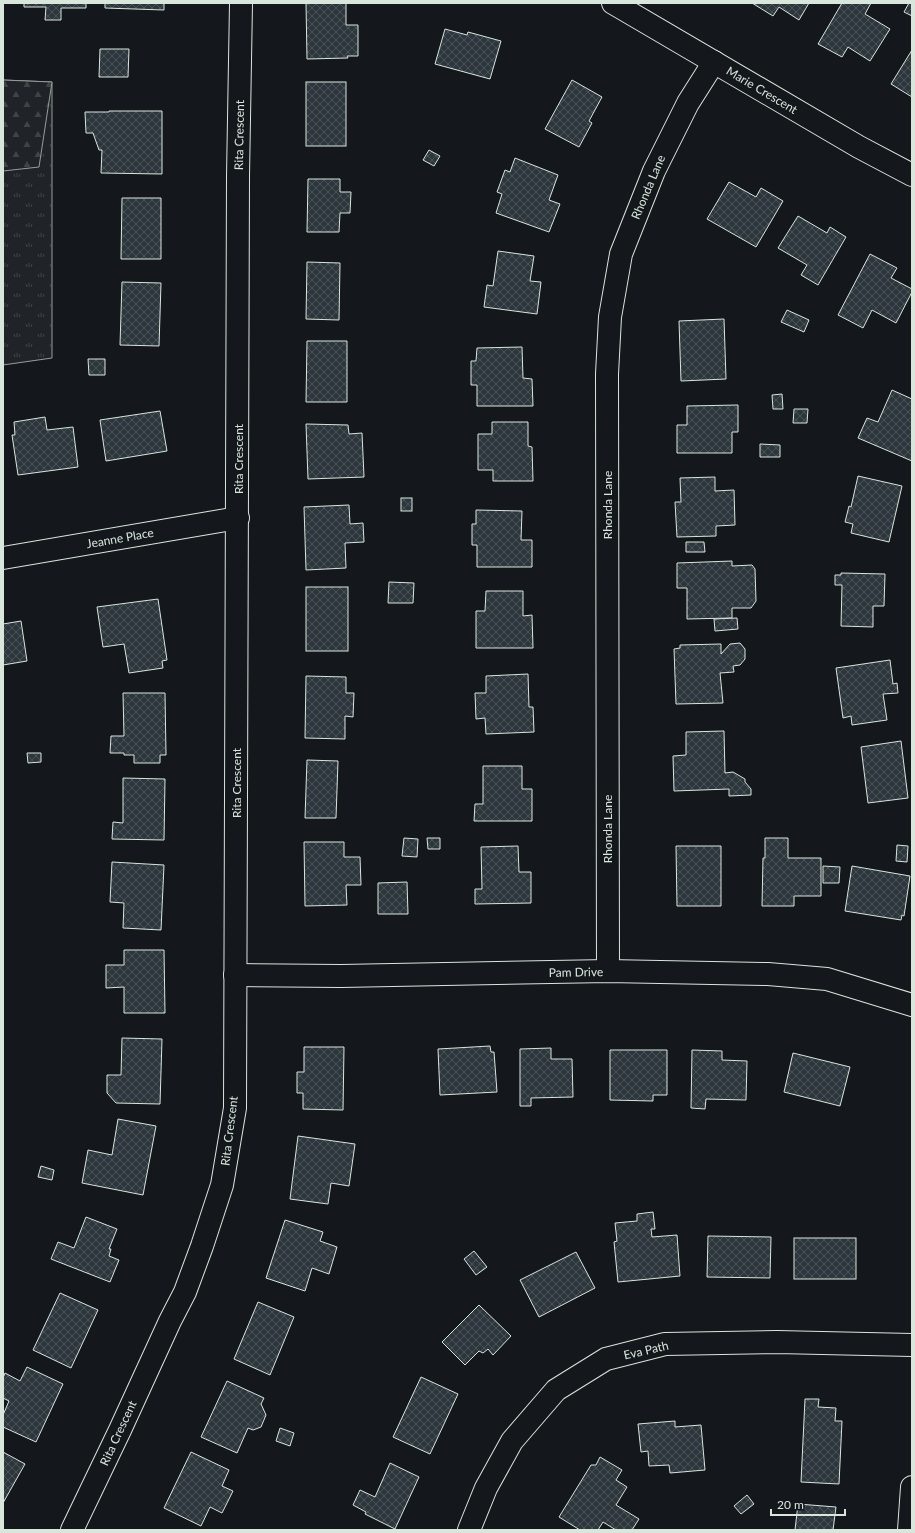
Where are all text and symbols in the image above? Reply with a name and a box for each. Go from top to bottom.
street label: Marie Crescent [724,63,801,117]
street label: Rita Crescent [231,99,247,170]
street label: Rhonda Lane [628,153,668,221]
street label: Rita Crescent [231,423,246,494]
street label: Rhonda Lane [600,471,615,539]
street label: Jeanne Place [85,525,155,551]
street label: Rita Crescent [229,747,244,818]
street label: Rhonda Lane [600,795,615,863]
street label: Pam Drive [549,964,603,980]
street label: Rita Crescent [217,1095,241,1167]
street label: Eva Path [622,1338,670,1362]
street label: Rita Crescent [96,1397,140,1468]
scale bar [771,1491,845,1517]
text: 20 m [777,1497,804,1512]

